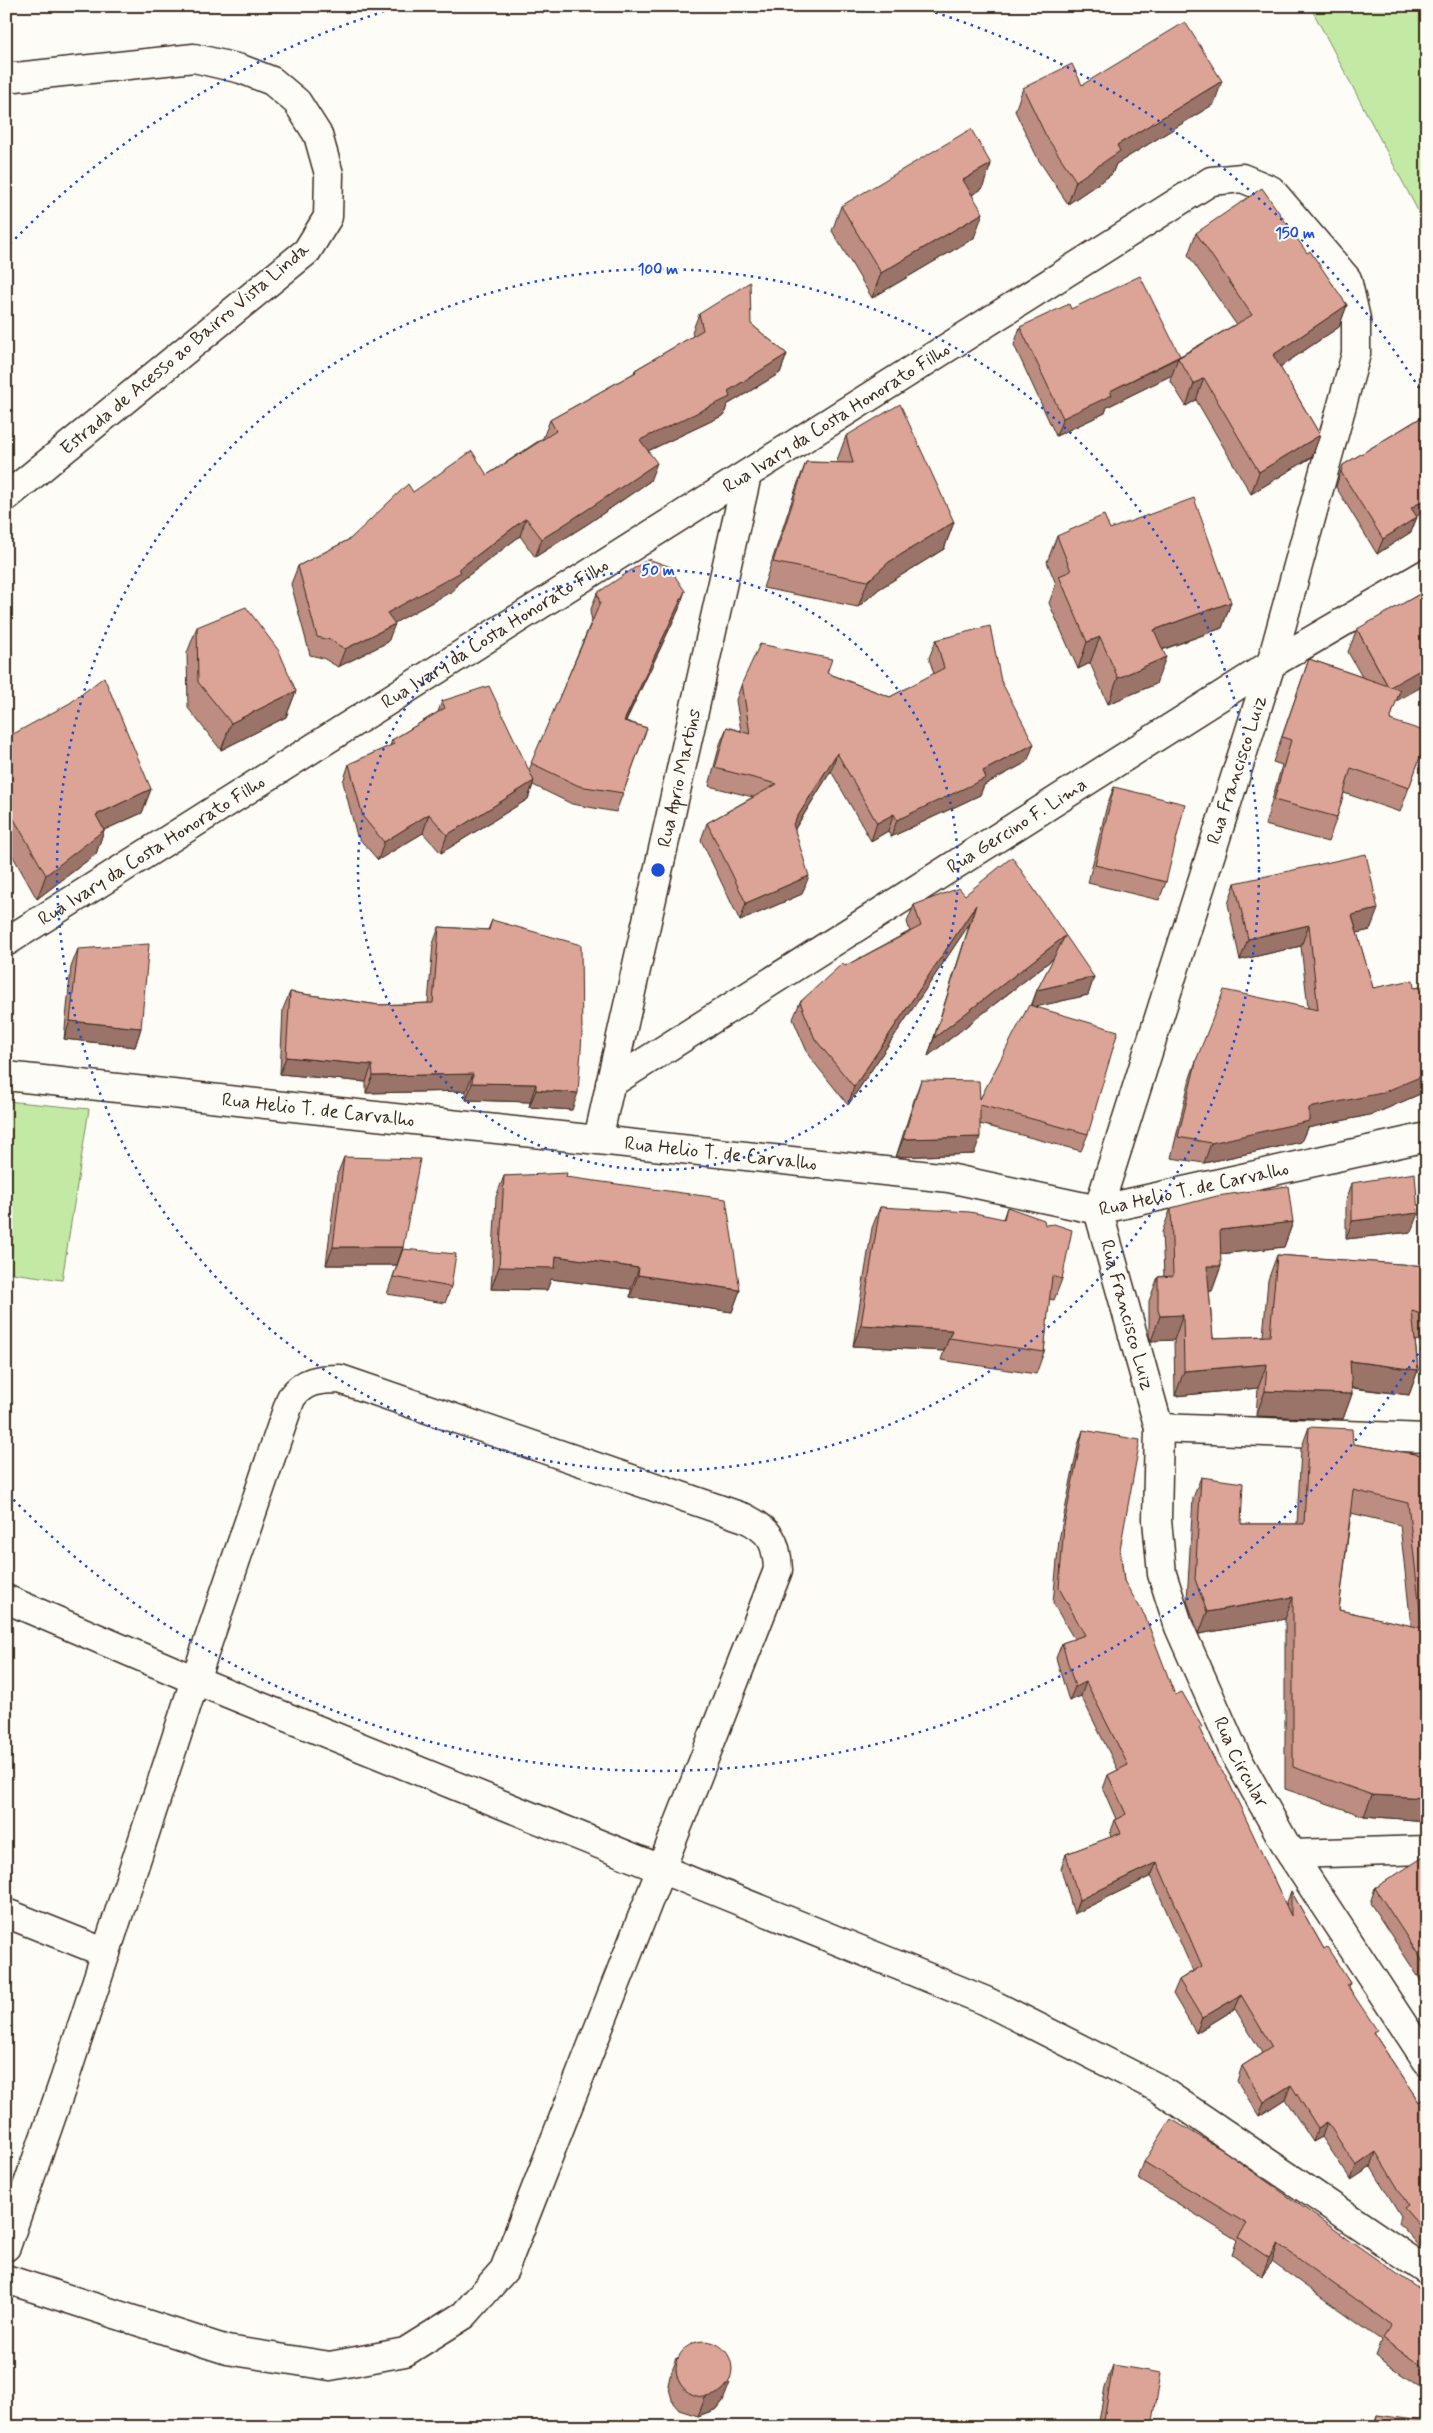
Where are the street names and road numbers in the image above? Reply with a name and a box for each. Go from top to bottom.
street label: Estrada de Acesso ao Bairro Vista Linda [55,237,315,461]
street label: Rua Ivary da Costa Honorato Filho [718,336,955,499]
street label: Rua Ivary da Costa Honorato Filho [376,552,613,714]
street label: Rua Francisco Luiz [1201,692,1273,848]
street label: Rua Aprio Martins [651,706,707,850]
street label: Rua Ivary da Costa Honorato Filho [33,769,270,931]
street label: Rua Gercino F. Lima [942,772,1091,879]
street label: Rua Helio T. de Carvalho [221,1087,416,1133]
street label: Rua Helio T. de Carvalho [623,1130,819,1176]
street label: Rua Helio T. de Carvalho [1097,1156,1291,1222]
street label: Rua Francisco Luiz [1094,1237,1160,1393]
street label: Rua Circular [1208,1713,1275,1812]

